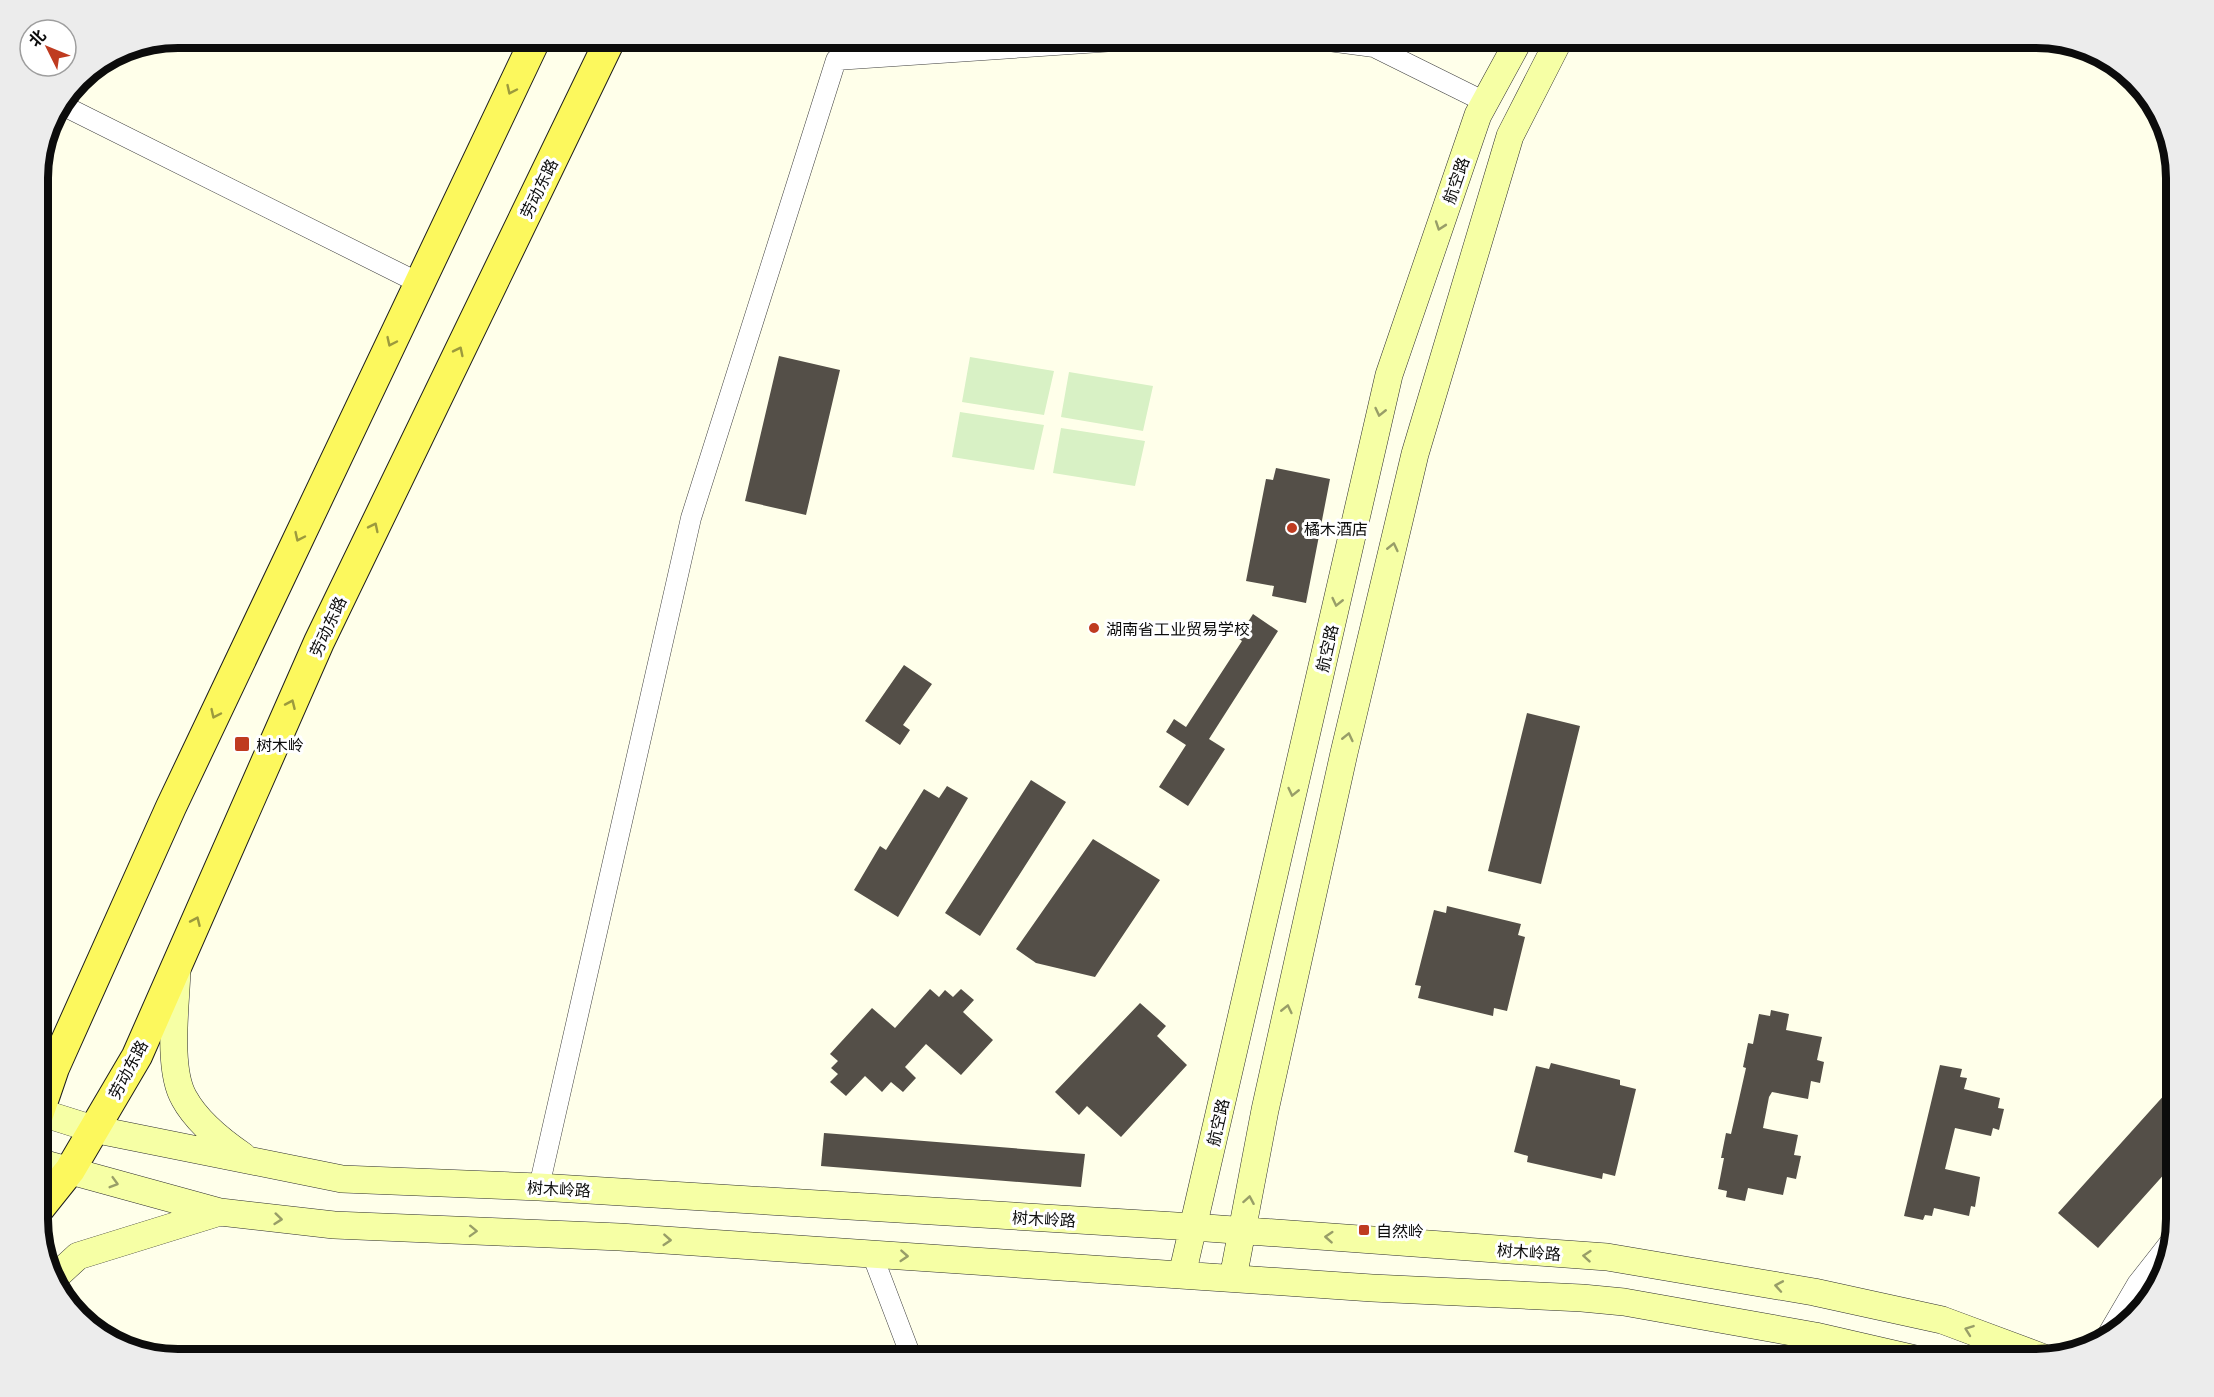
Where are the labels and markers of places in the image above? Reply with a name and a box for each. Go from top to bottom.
place label: 橘木酒店 [1304,516,1368,540]
marker: 橘木酒店 [1285,521,1299,535]
place label: 湖南省工业贸易学校 [1106,616,1250,640]
marker: 湖南省工业贸易学校 [1087,621,1101,635]
place label: 树木岭 [256,732,304,756]
marker: 树木岭 [233,735,251,753]
place label: 自然岭 [1376,1218,1424,1242]
marker: 自然岭 [1357,1223,1371,1237]

